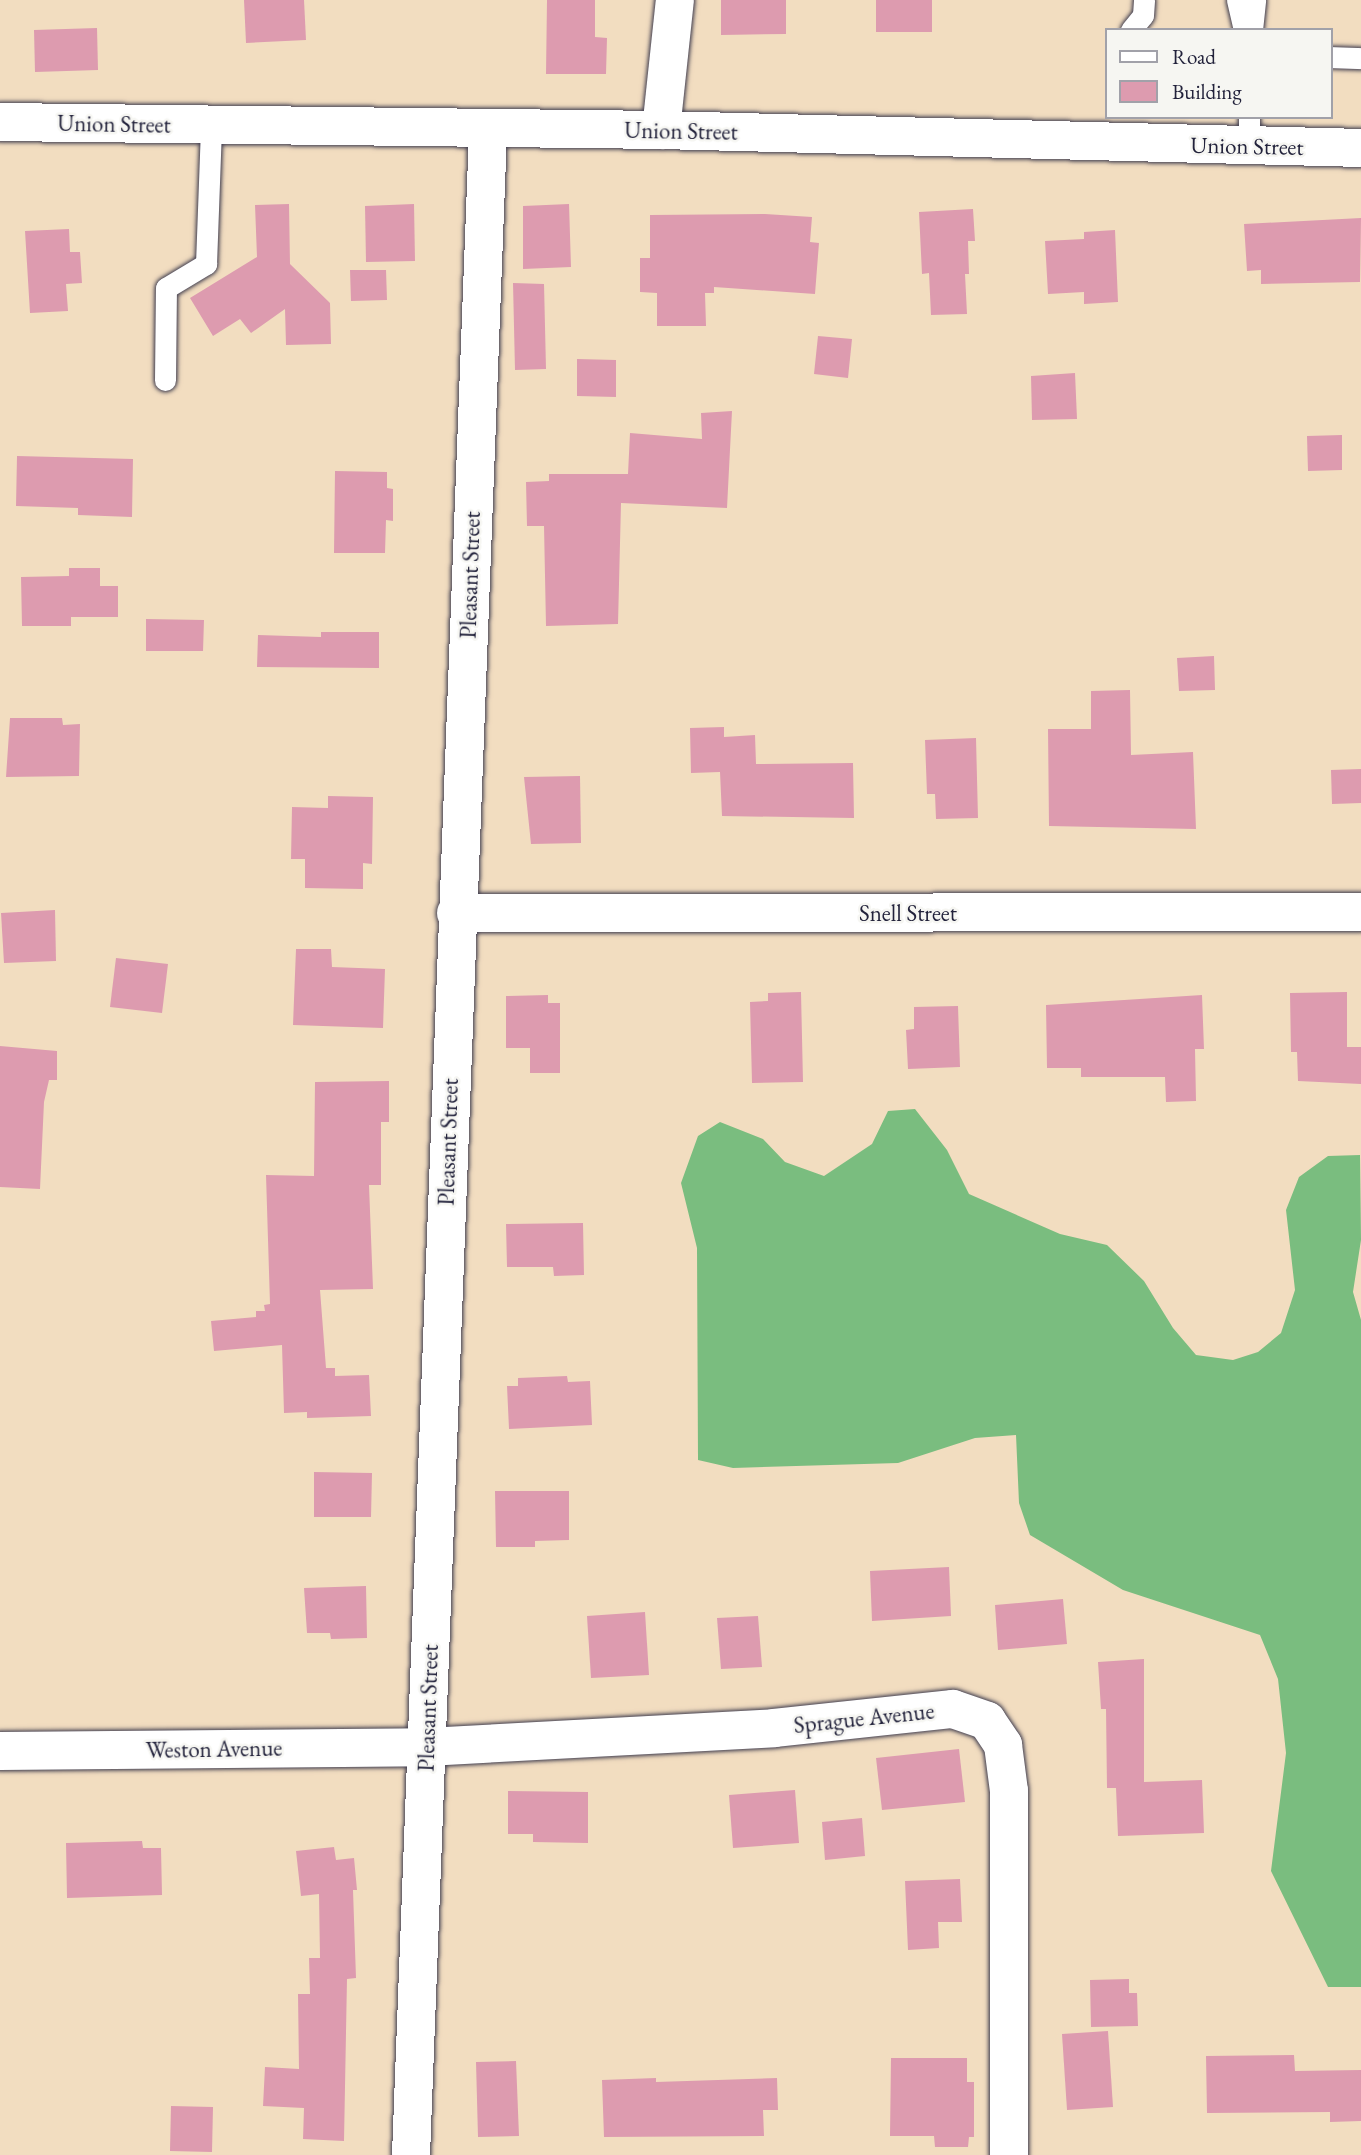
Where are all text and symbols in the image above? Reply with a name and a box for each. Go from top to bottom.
legend [1106,28,1333,119]
text: Road [1172,43,1216,70]
text: Building [1172,78,1242,105]
street label: Union Street [57,109,171,139]
street label: Union Street [624,116,738,146]
street label: Union Street [1190,131,1304,161]
street label: Pleasant Street [454,511,486,639]
street label: Snell Street [859,899,957,927]
street label: Pleasant Street [432,1078,464,1206]
street label: Pleasant Street [412,1644,444,1772]
street label: Sprague Avenue [792,1697,936,1739]
street label: Weston Avenue [146,1734,282,1764]

